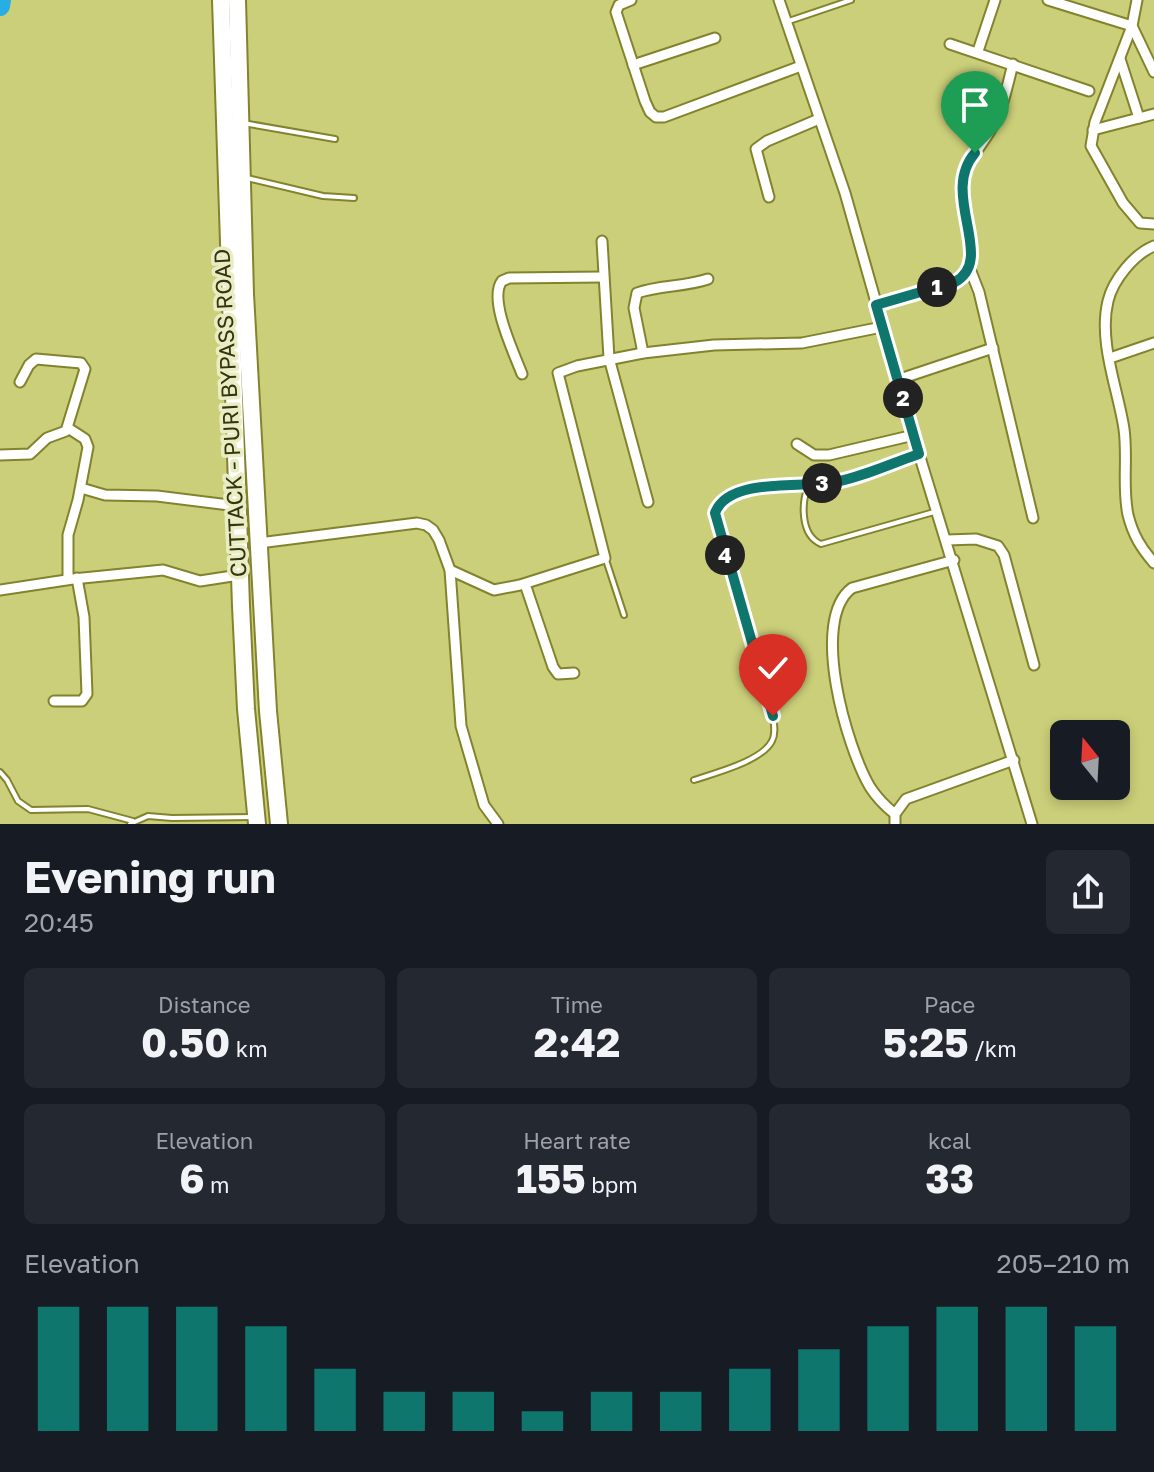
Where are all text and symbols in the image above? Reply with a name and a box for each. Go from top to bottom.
pin [941,71,1009,153]
icon: arrive [953,83,997,127]
street label: CUTTACK - PURI BYPASS ROAD [207,248,252,578]
pin: 1 [917,267,957,307]
text: 1 [931,273,943,300]
pin: 2 [883,378,923,418]
text: 2 [896,384,910,411]
pin: 3 [802,463,842,503]
text: 3 [815,469,829,496]
pin: 4 [705,535,745,575]
text: 4 [718,541,732,568]
pin [739,634,807,716]
icon: check [751,646,795,690]
north arrow [1050,720,1130,800]
map controls [1050,720,1130,800]
text: Evening run [24,850,276,903]
button: share [1046,850,1130,934]
text: 20:45 [24,907,94,938]
text: Distance [158,991,251,1018]
text: Time [551,991,603,1018]
text: Pace [924,991,975,1018]
text: 0.50 [141,1018,230,1066]
text: 2:42 [534,1018,620,1066]
text: 5:25 [883,1018,969,1066]
text: km [230,1035,268,1062]
text: /km [969,1035,1017,1062]
text: Elevation [155,1127,253,1154]
text: Heart rate [523,1127,631,1154]
text: kcal [928,1127,971,1154]
text: 6 [179,1154,205,1202]
text: 155 [516,1154,586,1202]
text: 33 [925,1154,974,1202]
text: m [205,1171,230,1198]
text: bpm [586,1171,638,1198]
text: Elevation [24,1248,140,1279]
text: 205–210 m [997,1248,1130,1279]

